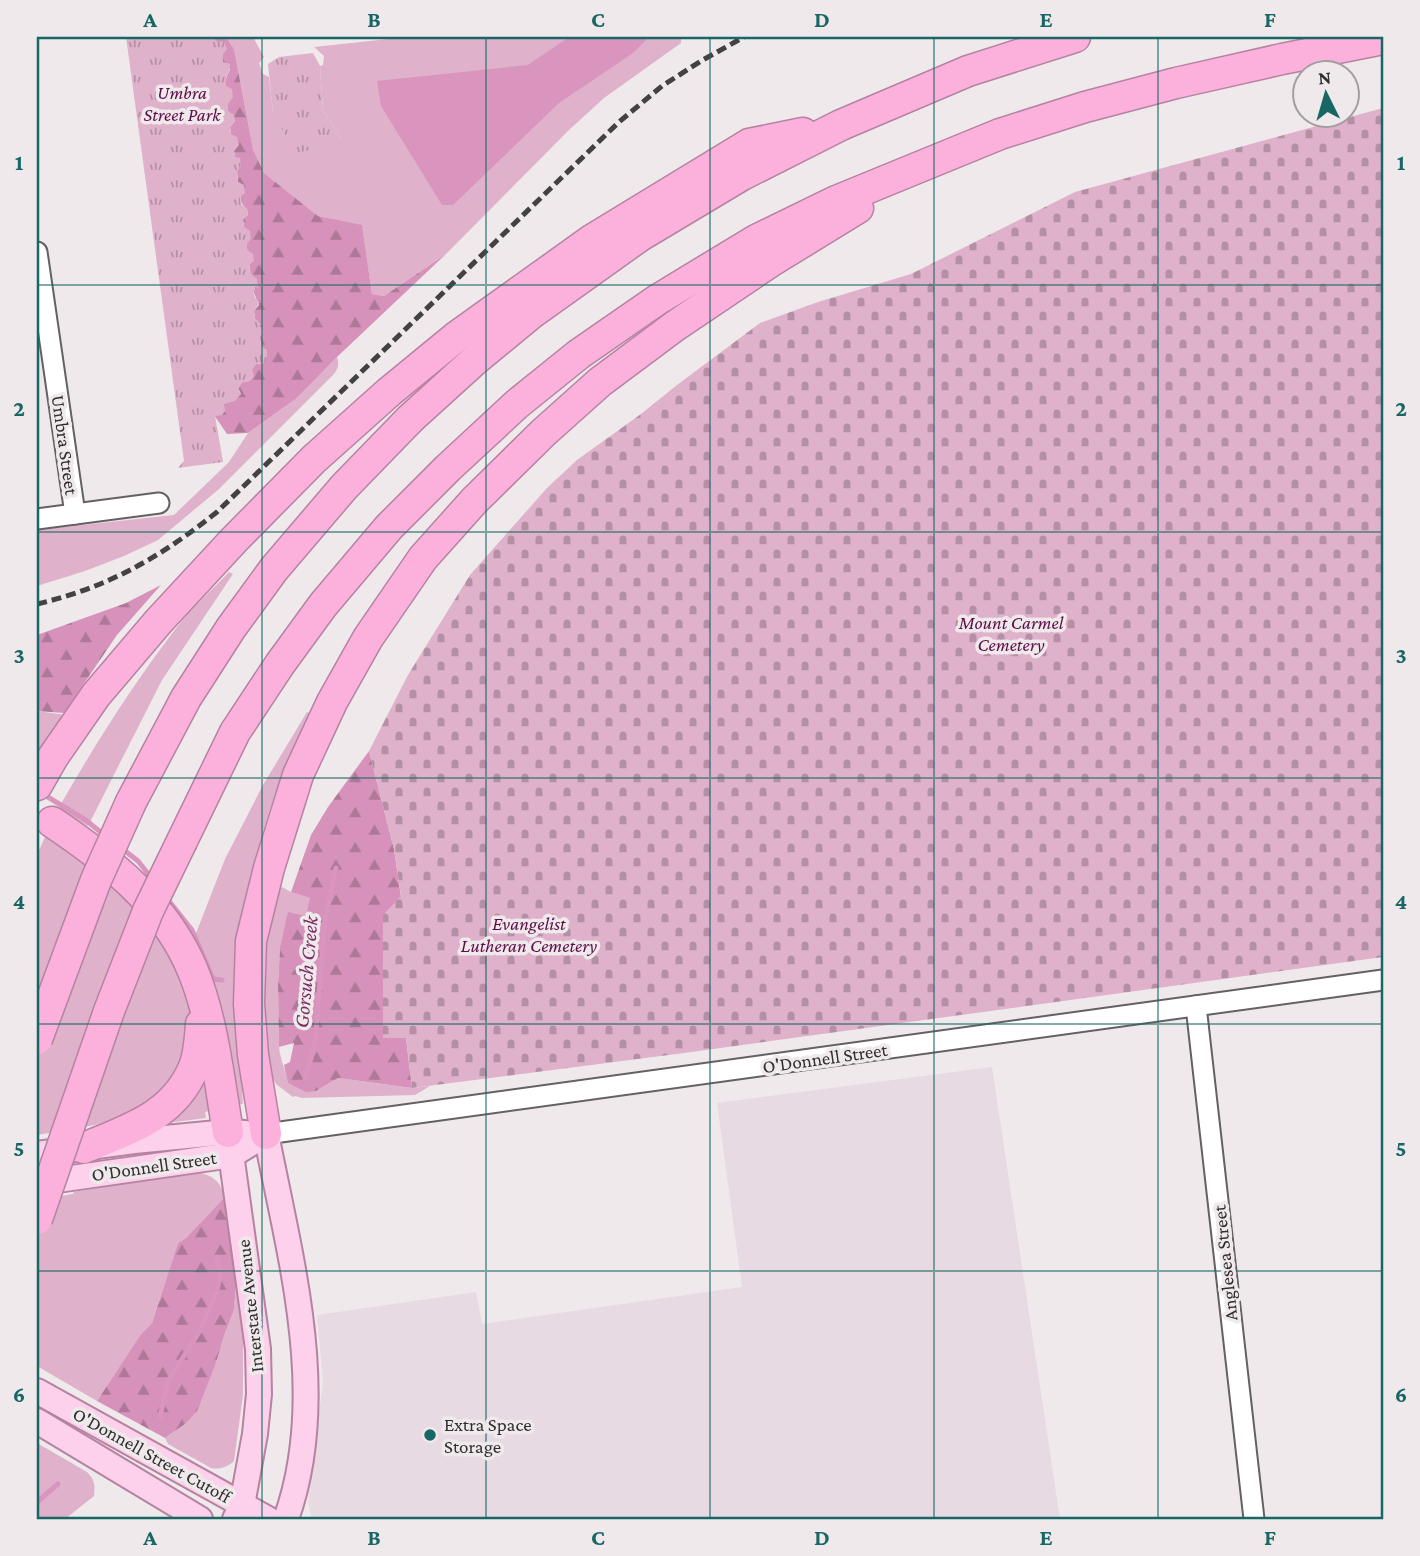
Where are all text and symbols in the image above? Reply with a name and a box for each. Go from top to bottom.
text: A [142,6,157,32]
text: B [367,6,381,32]
text: C [591,6,605,32]
text: D [814,6,830,32]
text: E [1039,6,1053,32]
text: F [1264,6,1276,32]
north arrow [1290,60,1360,130]
text: N [1317,67,1332,89]
park label: Umbra Street Park [143,82,221,125]
text: 1 [15,149,24,175]
text: 1 [1397,149,1406,175]
street label: Umbra Street [48,394,82,497]
text: 2 [13,395,25,421]
text: 2 [1395,395,1407,421]
park label: Mount Carmel Cemetery [958,612,1064,655]
text: 3 [13,642,25,668]
text: 3 [1395,642,1407,668]
text: 4 [13,888,25,914]
text: 4 [1395,888,1407,914]
park label: Evangelist Lutheran Cemetery [461,913,597,956]
water label: Gorsuch Creek [289,914,323,1029]
street label: O'Donnell Street [761,1039,890,1077]
text: 5 [13,1135,25,1161]
text: 5 [1395,1135,1407,1161]
street label: O'Donnell Street [90,1147,219,1185]
street label: Anglesea Street [1208,1203,1242,1322]
street label: Interstate Avenue [233,1238,267,1374]
text: 6 [13,1381,25,1407]
text: 6 [1395,1381,1407,1407]
street label: O'Donnell Street Cutoff [69,1403,236,1508]
place label: Extra Space Storage [444,1414,532,1457]
marker: Extra Space Storage [422,1427,438,1443]
text: A [142,1524,157,1550]
text: B [367,1524,381,1550]
text: C [591,1524,605,1550]
text: D [814,1524,830,1550]
text: E [1039,1524,1053,1550]
text: F [1264,1524,1276,1550]

